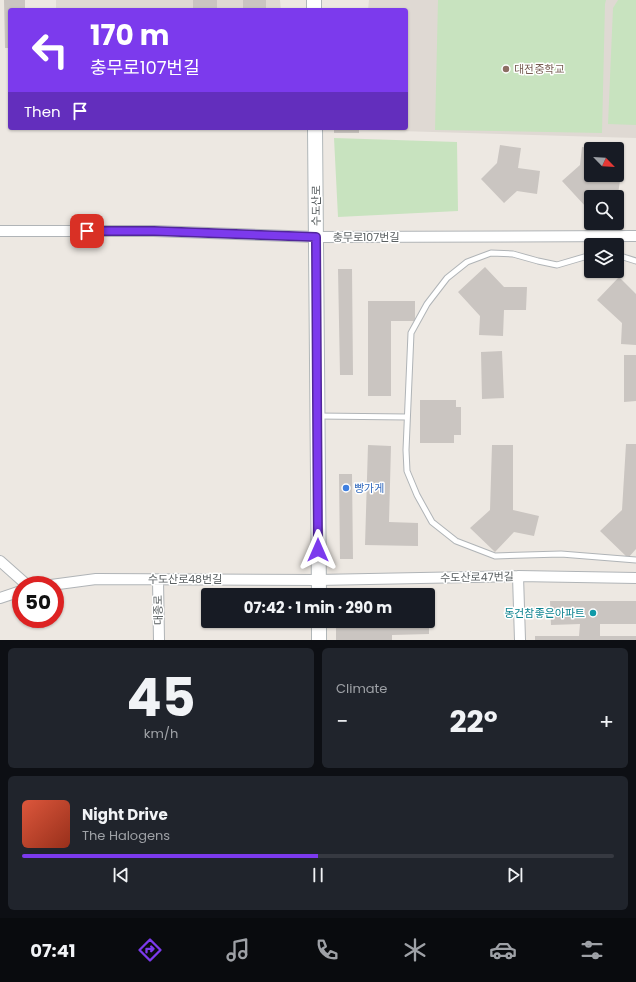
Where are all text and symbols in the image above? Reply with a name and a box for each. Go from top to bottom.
text: 170 m [90,16,169,55]
icon: left [24,24,76,76]
text: 충무로107번길 [90,55,200,80]
place label: 대전중학교 [514,61,565,77]
marker: 대전중학교 [501,64,511,74]
icon: arrive [69,100,91,122]
text: Then [24,101,61,122]
north arrow [584,142,624,182]
map controls [584,142,624,278]
street label: 수도산로 [308,186,324,226]
button: search [584,190,624,230]
pin [70,214,104,248]
icon: arrive [76,220,98,242]
street label: 충무로107번길 [332,229,400,245]
button: layers [584,238,624,278]
place label: 빵가게 [354,480,384,496]
marker: 빵가게 [341,483,351,493]
position arrow [297,529,339,571]
street label: 수도산로47번길 [440,568,514,586]
street label: 수도산로48번길 [148,571,222,587]
speed limit sign: 50 [12,576,64,628]
street label: 대종로 [150,595,166,625]
text: 07:42 · 1 min · 290 m [244,597,392,618]
place label: 동건참좋은아파트 [504,605,585,621]
marker: 동건참좋은아파트 [588,608,598,618]
text: 45 [126,661,196,734]
text: Climate [336,679,387,698]
text: 22° [449,700,498,743]
text: − [336,706,348,737]
text: + [599,706,614,737]
text: km/h [144,724,178,743]
text: Night Drive [82,804,168,825]
text: The Halogens [82,826,170,845]
icon: previous [110,864,132,886]
icon: pause [307,864,329,886]
icon: next [504,864,526,886]
icon: directions [136,936,164,964]
icon: music [224,936,252,964]
icon: phone [313,936,341,964]
icon: climate [401,936,429,964]
icon: car [489,936,517,964]
icon: filters [578,936,606,964]
text: 07:41 [30,938,76,963]

